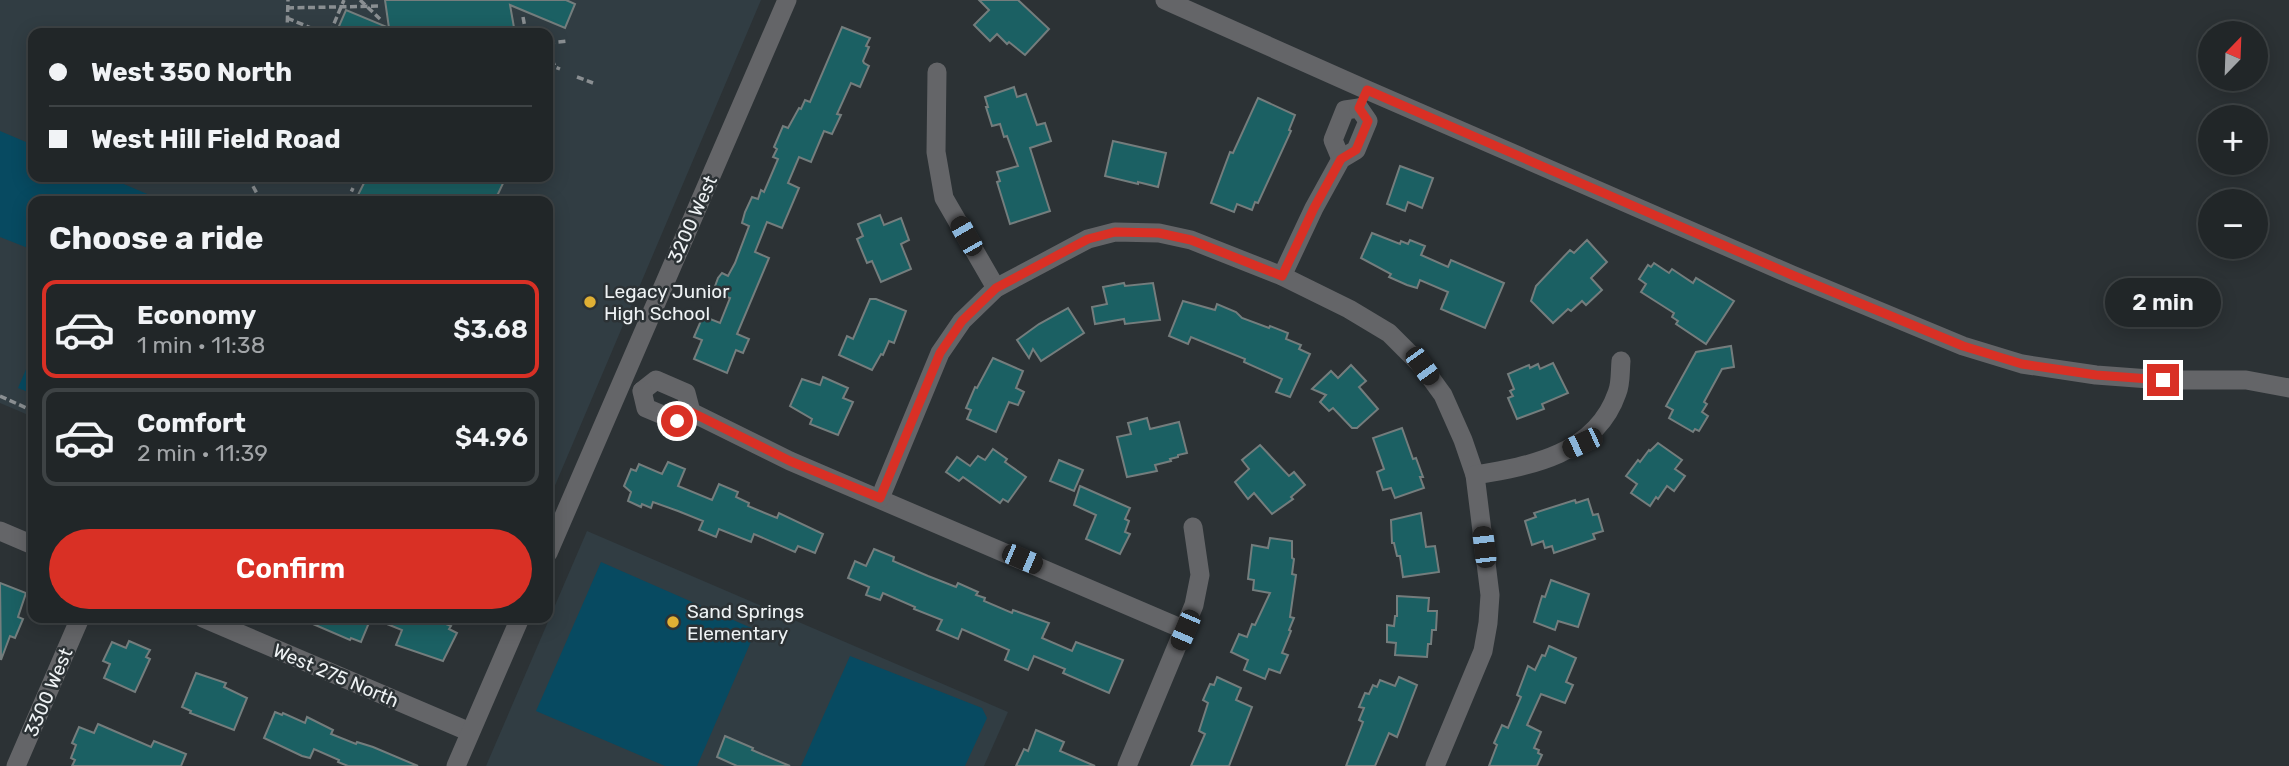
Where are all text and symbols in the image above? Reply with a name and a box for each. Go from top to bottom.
north arrow [2198,21,2268,91]
map controls [2198,21,2268,259]
text: West 350 North [91,57,292,88]
button: + [2198,105,2268,175]
text: West Hill Field Road [91,124,341,155]
street label: 3200 West [663,171,722,267]
button: − [2198,189,2268,259]
car [947,213,986,259]
text: Choose a ride [49,219,263,257]
callout: 2 min [2105,278,2221,328]
place label: Legacy Junior High School [604,280,730,325]
text: 2 min [2132,288,2194,316]
marker: Legacy Junior High School [582,294,598,310]
icon: car [53,298,116,361]
text: Economy [137,300,256,331]
text: $3.68 [453,314,528,345]
text: 1 min · 11:38 [137,331,265,359]
car [1402,343,1443,389]
route end [2147,364,2179,396]
route start [661,405,693,437]
icon: car [53,406,116,469]
text: Comfort [137,408,246,439]
text: $4.96 [455,422,528,453]
car [1559,425,1606,461]
text: 2 min · 11:39 [137,439,268,467]
car [1472,525,1497,569]
button: Confirm [49,529,532,609]
car [999,541,1046,577]
place label: Sand Springs Elementary [687,600,804,645]
car [1168,607,1203,653]
marker: Sand Springs Elementary [665,614,681,630]
street label: West 275 North [269,639,402,712]
street label: 3300 West [20,644,78,740]

